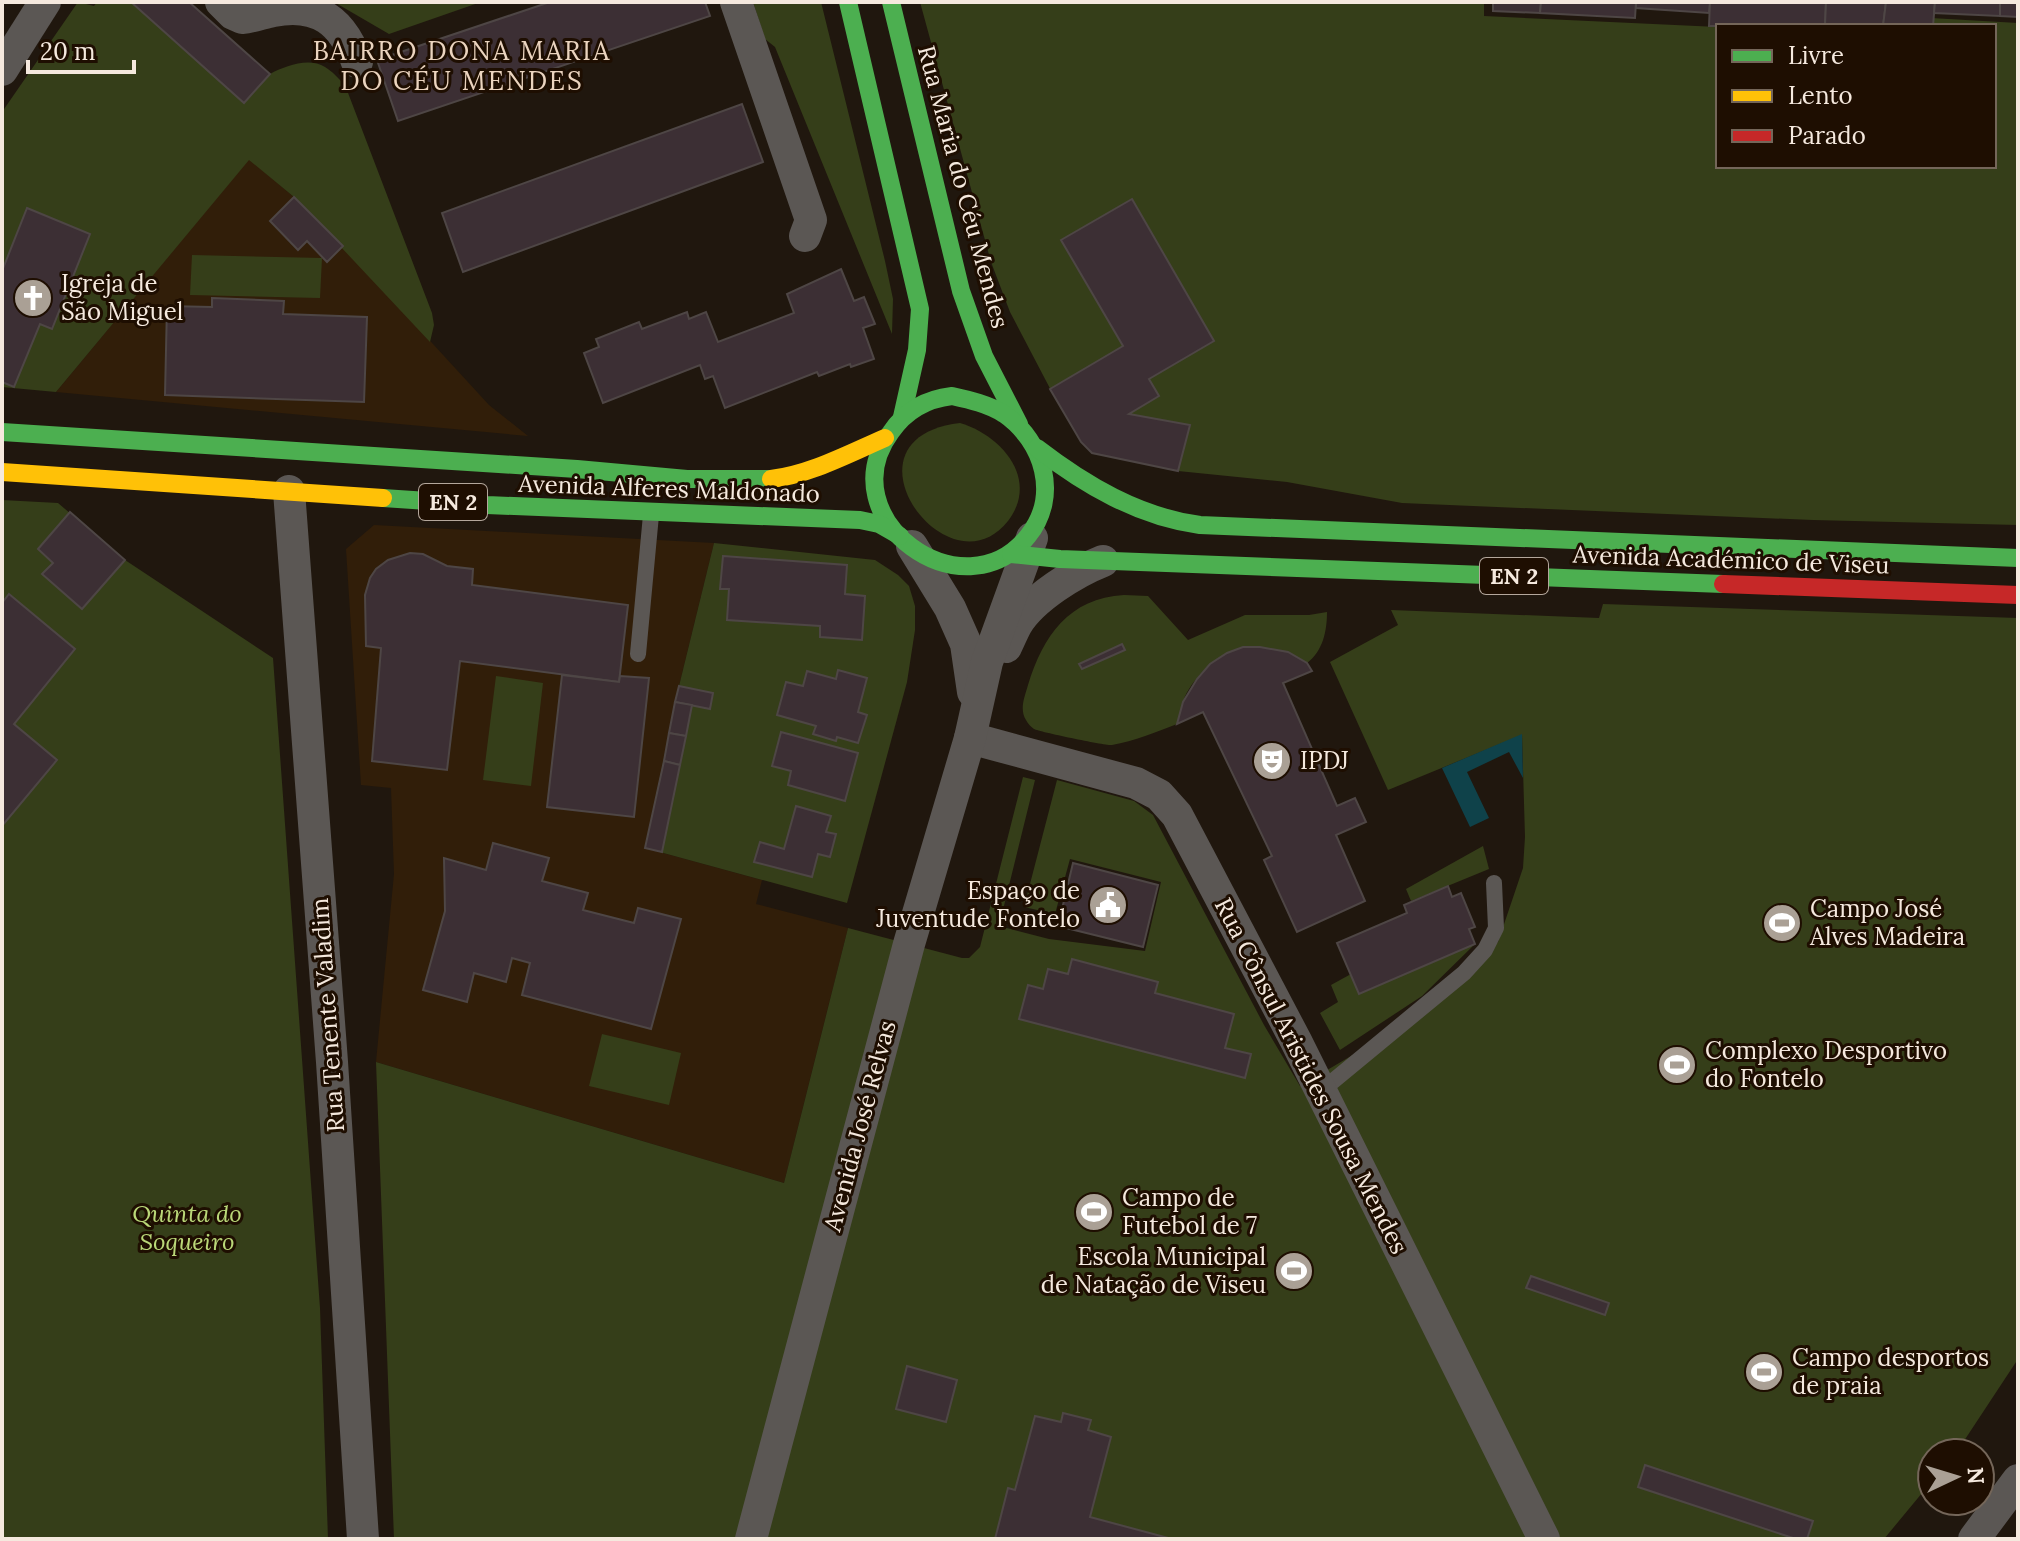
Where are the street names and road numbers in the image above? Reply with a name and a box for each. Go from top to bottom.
street label: Rua Maria do Céu Mendes [911,42,1016,332]
street label: Avenida Alferes Maldonado [517,468,820,509]
road number: EN 2 [419,484,487,520]
street label: Avenida Académico de Viseu [1571,538,1890,581]
road number: EN 2 [1480,558,1548,594]
street label: Rua Cônsul Aristides Sousa Mendes [1208,893,1415,1259]
street label: Rua Tenente Valadim [304,897,351,1133]
street label: Avenida José Relvas [816,1017,903,1236]

